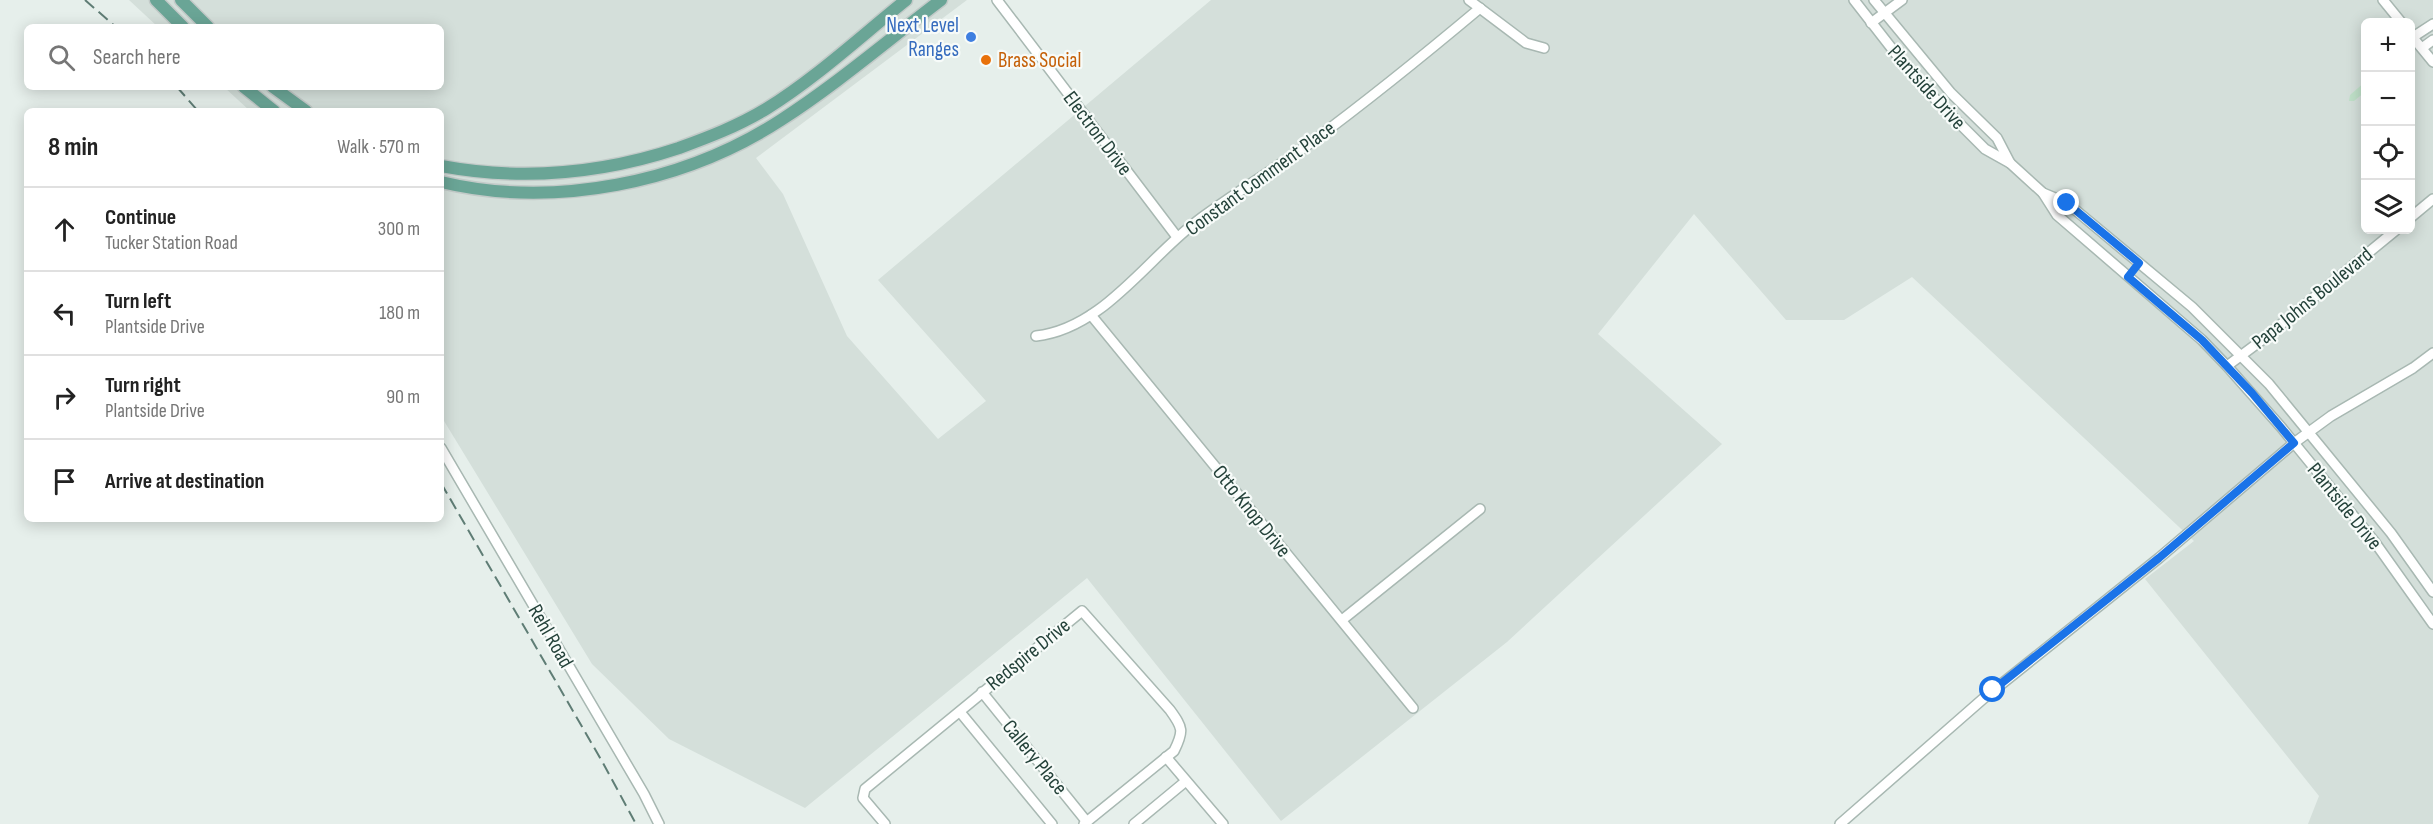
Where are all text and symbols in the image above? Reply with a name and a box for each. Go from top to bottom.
place label: Next Level Ranges [886,13,959,62]
map controls [2361,18,2415,234]
button: + [2361,18,2415,72]
search box [24,24,444,90]
marker: Next Level Ranges [964,30,978,44]
street label: Plantside Drive [1882,40,1971,135]
icon: search [45,41,78,74]
text: Search here [93,44,180,71]
place label: Brass Social [998,48,1081,73]
marker: Brass Social [979,53,993,67]
button: − [2361,72,2415,126]
street label: Electron Drive [1058,86,1137,180]
street label: Constant Comment Place [1180,116,1340,241]
button: locate [2361,126,2415,180]
text: 8 min [48,132,98,163]
text: Walk · 570 m [337,135,420,159]
button: layers [2361,180,2415,234]
route end [2053,189,2079,215]
text: Continue [105,204,176,231]
icon: ahead [48,213,81,246]
text: 300 m [378,217,420,241]
text: Tucker Station Road [105,231,238,255]
street label: Papa Johns Boulevard [2247,242,2378,355]
text: Turn left [105,288,171,315]
icon: left [48,297,81,330]
text: 180 m [379,301,420,325]
text: Plantside Drive [105,315,205,339]
text: Turn right [105,372,181,399]
icon: right [48,381,81,414]
text: 90 m [386,385,420,409]
text: Plantside Drive [105,399,205,423]
street label: Plantside Drive [2302,458,2387,555]
street label: Otto Knop Drive [1207,460,1296,562]
icon: arrive [48,465,81,498]
text: Arrive at destination [105,468,264,495]
street label: Rehl Road [522,600,579,672]
street label: Redspire Drive [981,613,1075,696]
route start [1979,676,2005,702]
street label: Callery Place [997,715,1072,800]

